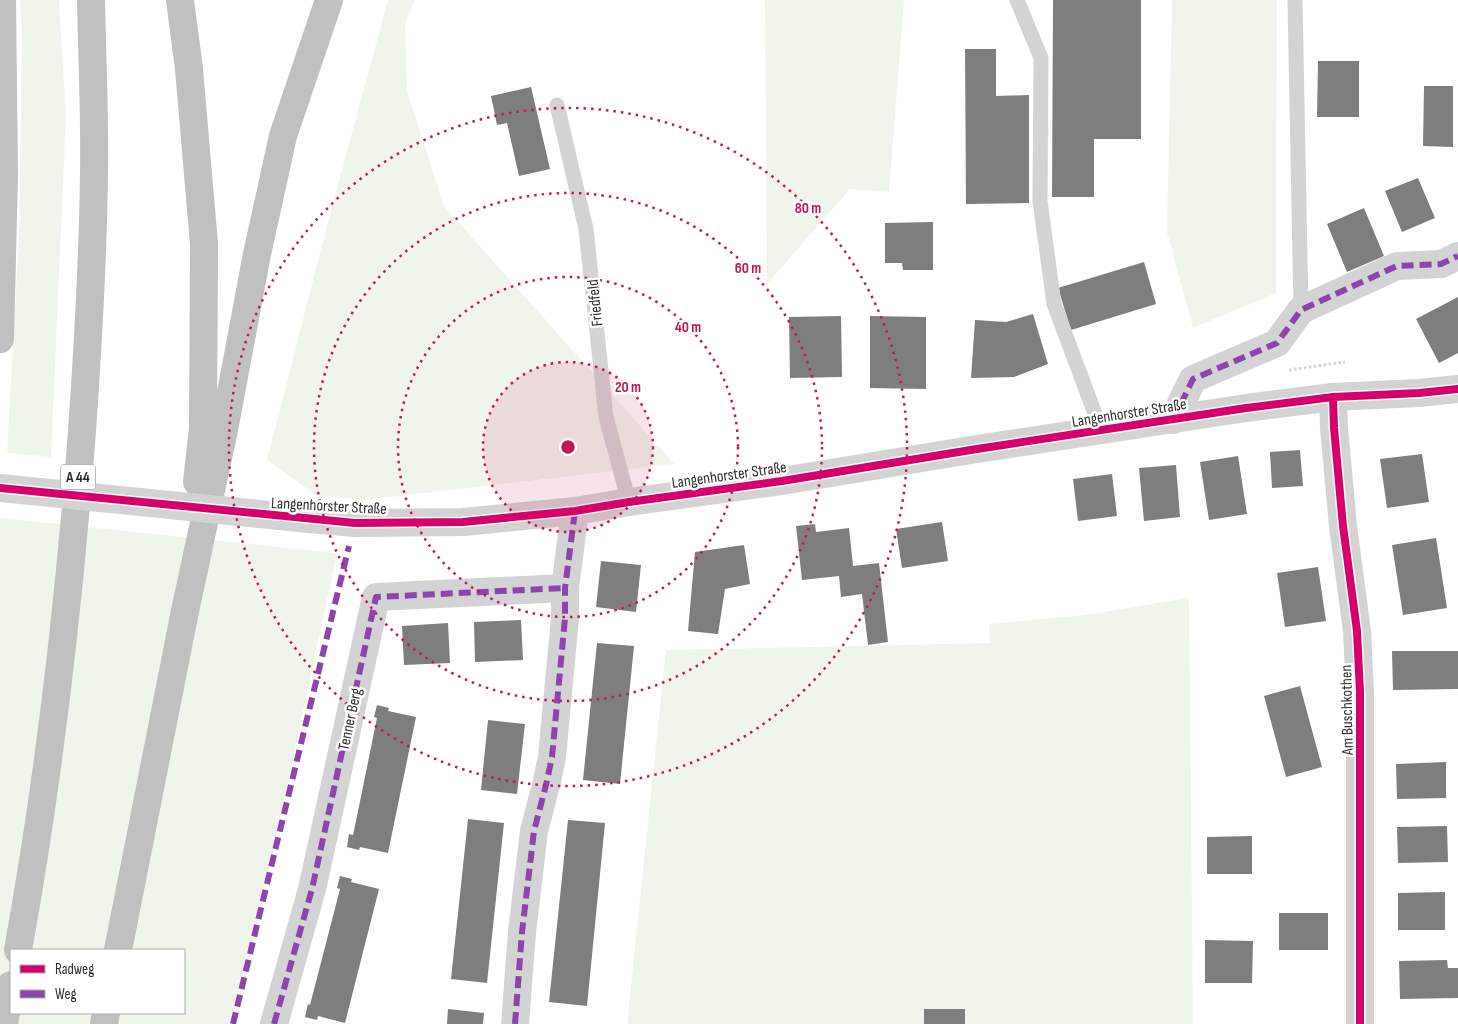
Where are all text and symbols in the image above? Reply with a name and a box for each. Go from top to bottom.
text: 80 m [795,199,821,218]
text: 60 m [735,259,761,278]
street label: Friedfeld [584,278,607,327]
text: 40 m [675,318,701,337]
text: 20 m [615,378,641,397]
street label: Langenhorster Straße [1071,395,1188,432]
centre of rings [559,438,577,456]
street label: Langenhorster Straße [671,458,788,493]
road number: A 44 [60,464,96,490]
street label: Langenhorster Straße [271,494,387,519]
street label: Am Buschkothen [1337,665,1358,756]
street label: Tenner Berg [335,686,366,752]
legend [10,949,185,1014]
text: Radweg [55,960,94,979]
text: Weg [55,985,77,1004]

